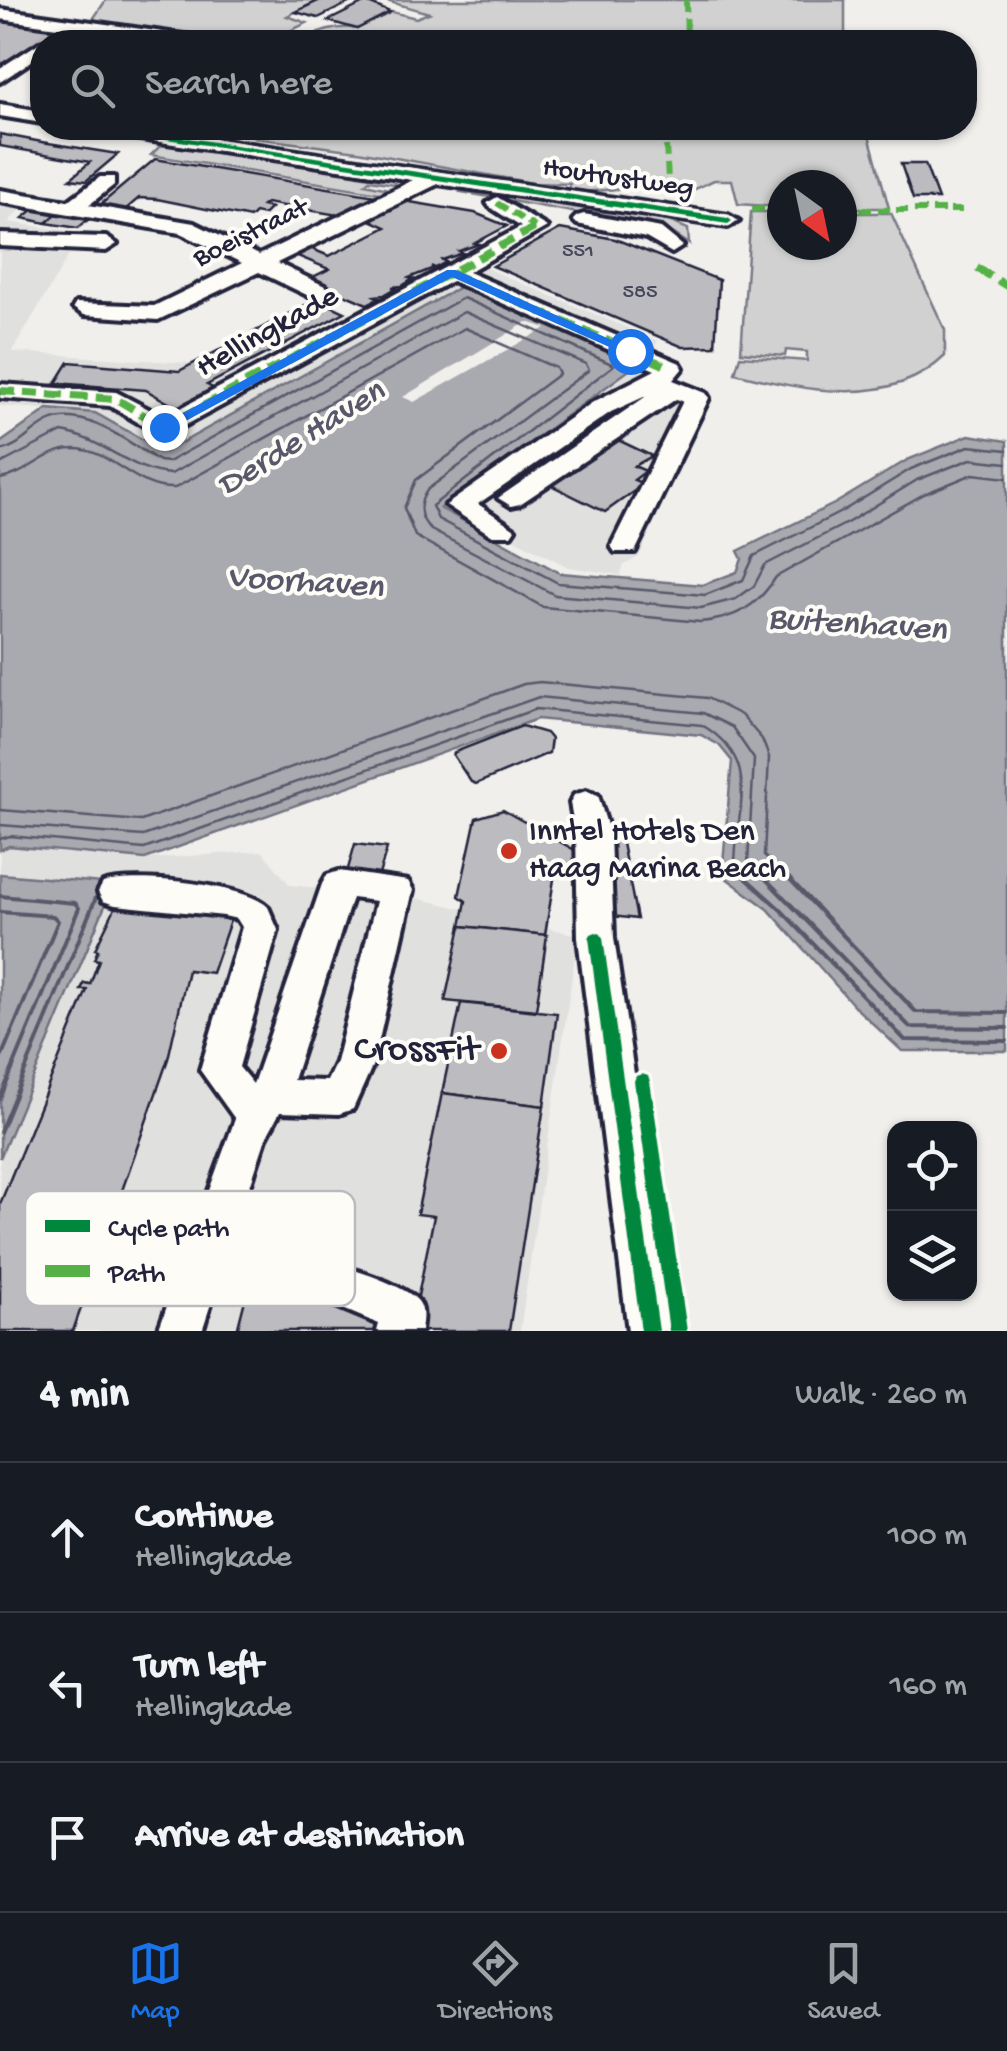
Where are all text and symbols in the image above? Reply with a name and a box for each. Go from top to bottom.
search box [30,30,977,140]
icon: search [65,58,120,113]
text: Search here [145,63,332,107]
street label: Houtrustweg [540,152,696,206]
north arrow [767,170,857,260]
street label: Boeistraat [187,191,316,276]
house number: 551 [562,239,594,265]
street label: Hellingkade [190,278,346,388]
house number: 585 [622,280,658,306]
route start [608,329,654,375]
water label: Derde Haven [211,372,394,508]
route end [142,405,188,451]
water label: Voorhaven [225,558,385,610]
water label: Buitenhaven [766,599,948,653]
place label: Inntel Hotels Den Haag Marina Beach [529,814,786,889]
marker: Inntel Hotels Den Haag Marina Beach [498,840,520,862]
place label: CrossFit [354,1029,482,1073]
marker: CrossFit [488,1040,510,1062]
map controls [887,1121,977,1301]
button: locate [887,1121,977,1211]
legend [25,1191,355,1306]
button: layers [887,1211,977,1301]
text: Cycle path [108,1214,230,1247]
text: Path [107,1259,165,1292]
text: 4 min [40,1372,129,1421]
text: Walk · 260 m [795,1377,967,1415]
text: Continue [135,1496,273,1540]
icon: ahead [40,1510,95,1565]
text: 100 m [887,1518,967,1556]
text: Hellingkade [135,1540,292,1578]
text: Turn left [135,1646,263,1690]
icon: left [40,1660,95,1715]
text: 160 m [889,1668,967,1706]
text: Hellingkade [135,1690,292,1728]
icon: arrive [40,1810,95,1865]
text: Arrive at destination [135,1815,464,1859]
tab: Map [128,1936,183,2029]
tab: Directions [438,1936,552,2029]
tab: Saved [807,1936,879,2029]

